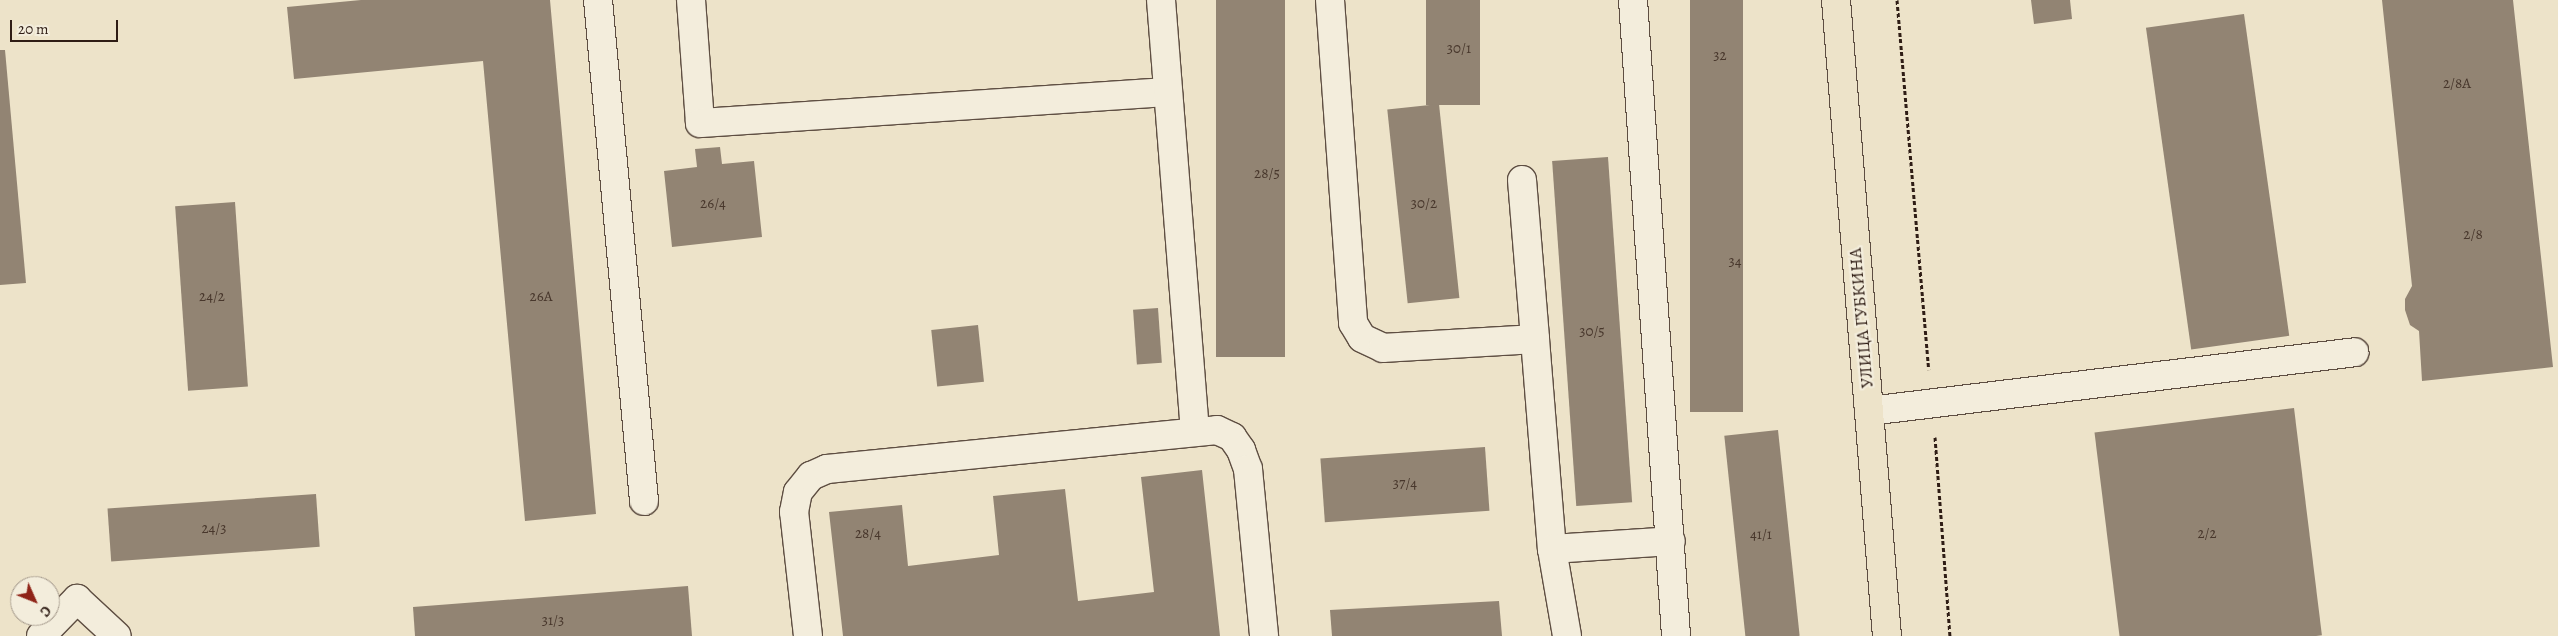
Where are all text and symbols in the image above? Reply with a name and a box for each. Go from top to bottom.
scale bar [12,10,120,42]
text: 20 m [18,19,49,39]
house number: 30/1 [1447,40,1471,58]
house number: 32 [1713,47,1727,65]
house number: 2/8А [2443,75,2471,93]
house number: 28/5 [1254,165,1280,183]
house number: 26/4 [700,195,726,213]
house number: 30/2 [1411,195,1437,213]
house number: 2/8 [2463,226,2483,244]
street label: УЛИЦА ГУБКИНА [1844,247,1878,389]
house number: 34 [1728,253,1742,271]
house number: 24/2 [199,288,225,306]
house number: 26А [530,288,552,306]
house number: 30/5 [1579,323,1605,341]
house number: 37/4 [1393,475,1417,493]
house number: 24/3 [201,520,227,538]
house number: 28/4 [855,525,881,543]
house number: 2/2 [2197,525,2217,543]
house number: 41/1 [1750,526,1772,544]
north arrow [10,576,60,626]
text: С [36,601,55,621]
house number: 31/3 [542,612,564,630]

